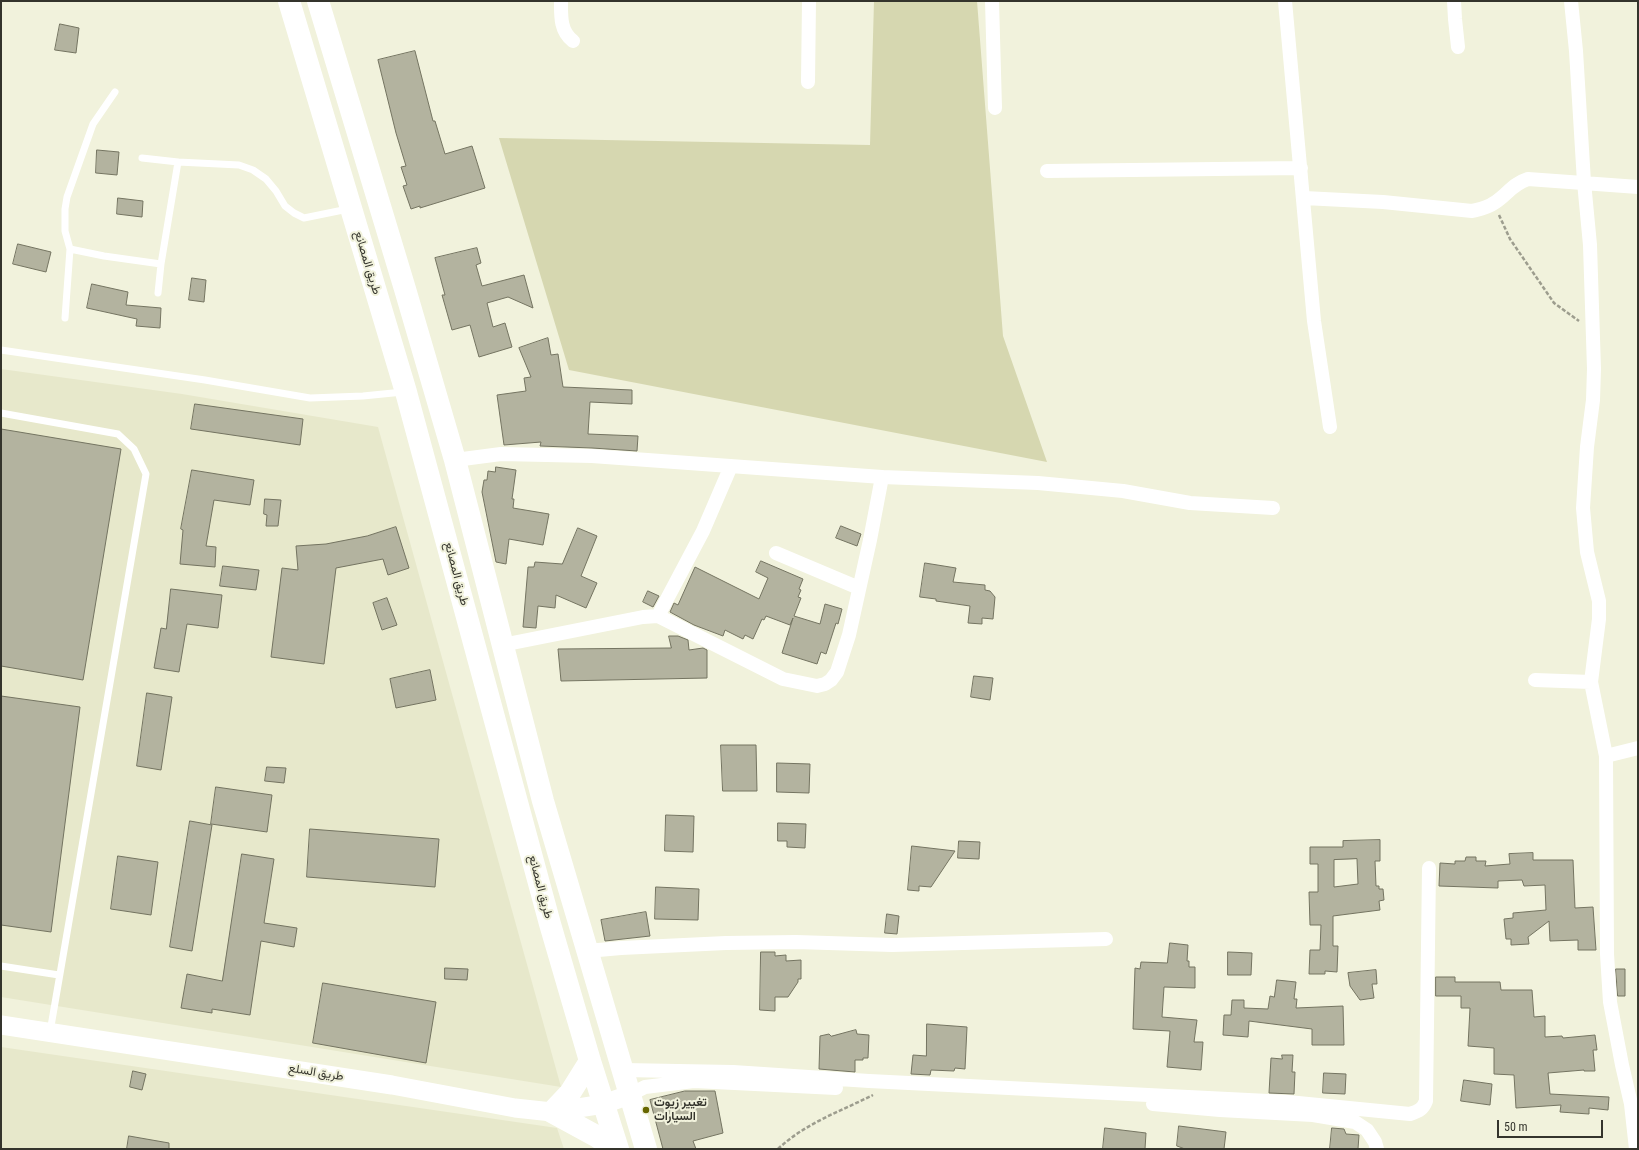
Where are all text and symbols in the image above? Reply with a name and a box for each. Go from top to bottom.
street label: طريق المصانع [351,230,383,296]
street label: طريق المصانع [441,541,471,607]
street label: طريق المصانع [525,854,555,920]
street label: طريق السلع [287,1062,345,1084]
place label: تغيير زيوت السيارات [654,1096,707,1124]
marker: تغيير زيوت السيارات [641,1105,651,1115]
scale bar [1499,1112,1605,1138]
text: 50 m [1504,1120,1528,1134]

